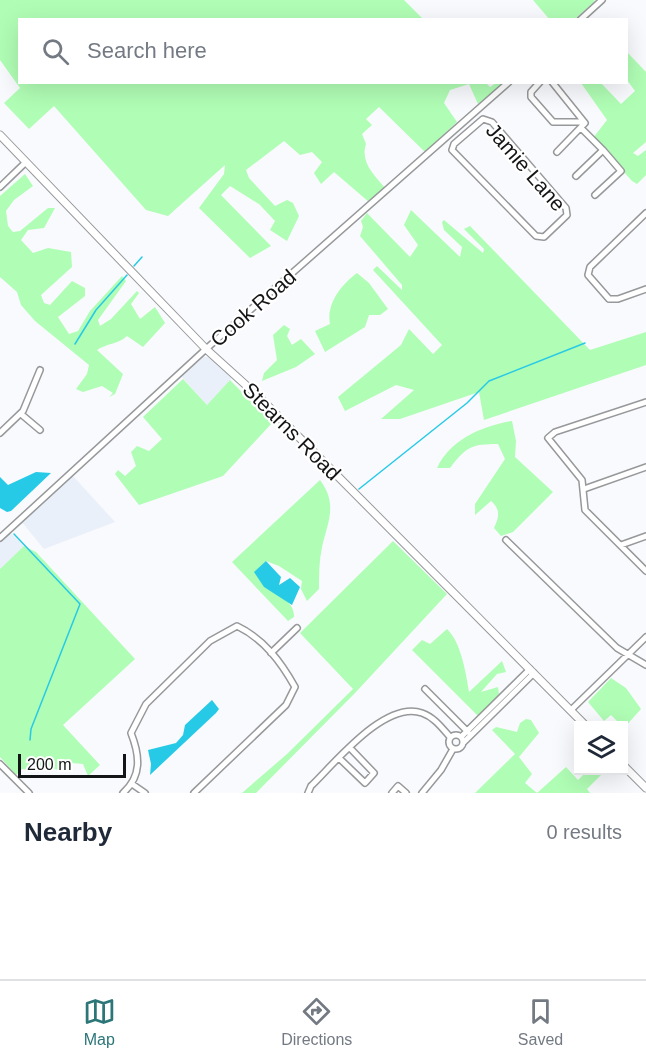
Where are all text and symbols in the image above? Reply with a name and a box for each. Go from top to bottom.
search box [18,18,628,84]
icon: search [39,35,72,68]
text: Search here [87,38,207,63]
street label: Jamie Lane [482,118,570,216]
street label: Cook Road [206,265,300,351]
street label: Stearns Road [238,377,346,485]
map controls [574,721,628,775]
button: layers [574,721,628,775]
scale bar [18,751,126,778]
text: 200 m [27,756,71,773]
text: Nearby [24,817,112,847]
text: 0 results [546,821,622,843]
tab: Map [83,995,116,1049]
tab: Directions [281,995,352,1049]
tab: Saved [518,995,563,1049]

